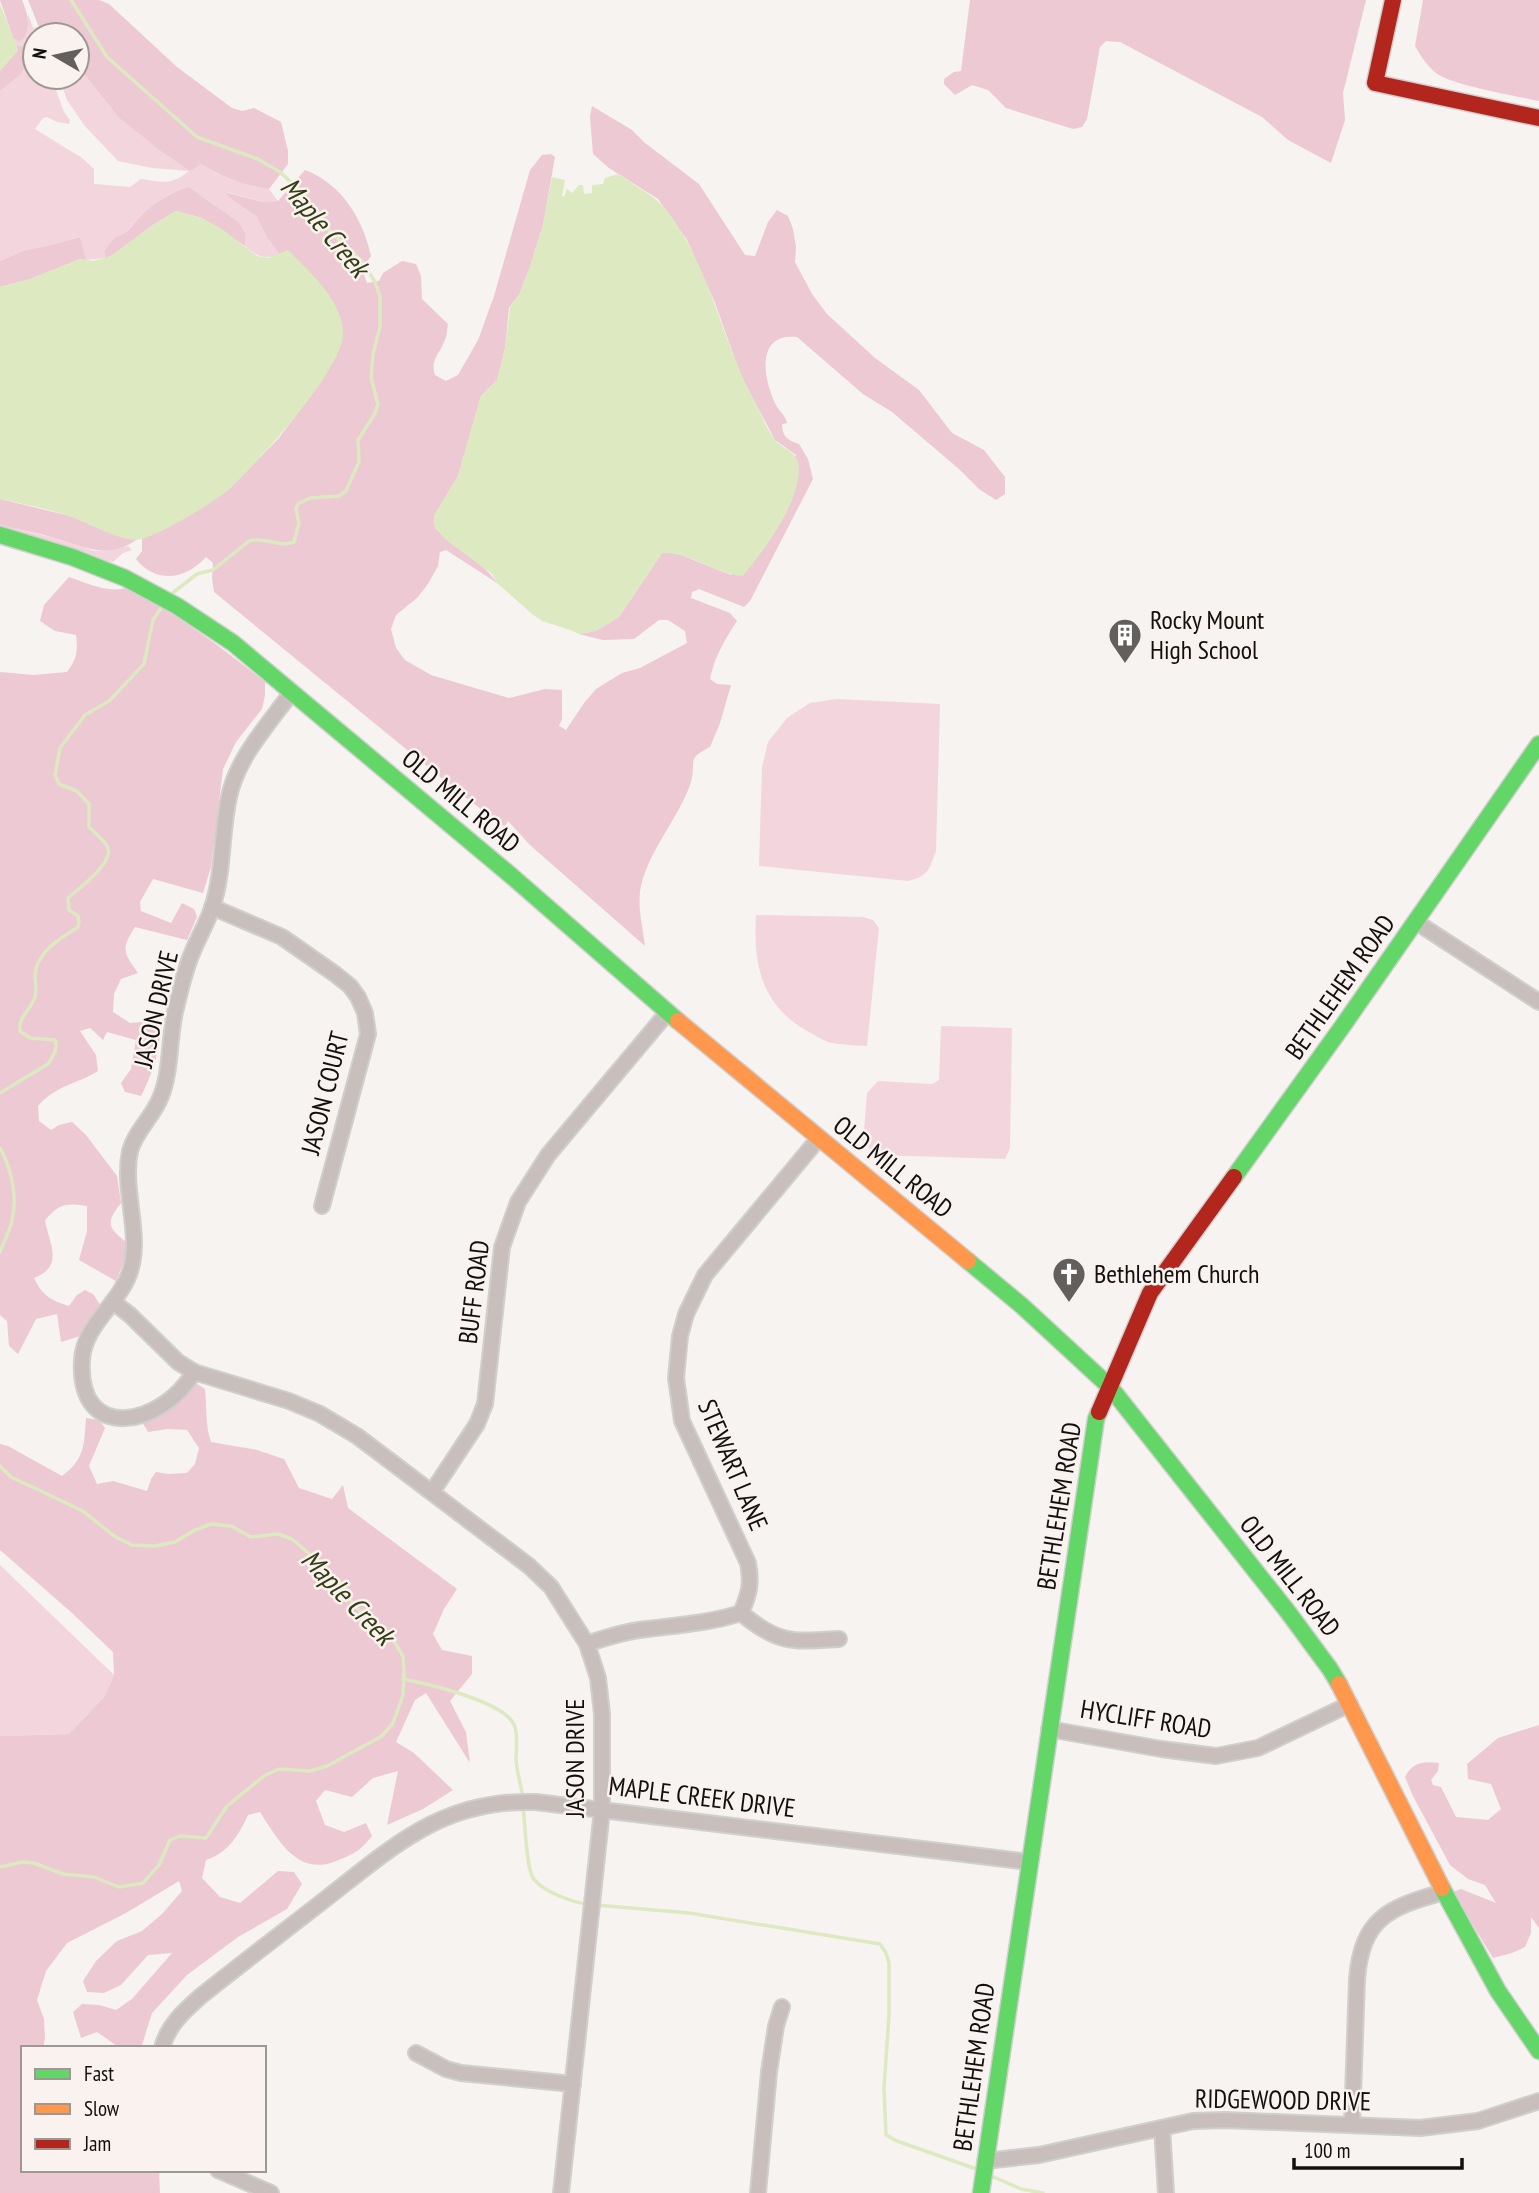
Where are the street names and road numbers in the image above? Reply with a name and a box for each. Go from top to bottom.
street label: OLD MILL ROAD [395,742,527,860]
street label: BETHLEHEM ROAD [1277,908,1402,1066]
street label: JASON DRIVE [126,947,185,1071]
street label: JASON COURT [293,1028,356,1159]
street label: OLD MILL ROAD [827,1108,960,1225]
street label: BUFF ROAD [451,1238,496,1346]
street label: STEWART LANE [691,1394,776,1535]
street label: BETHLEHEM ROAD [1029,1420,1088,1592]
street label: OLD MILL ROAD [1233,1509,1348,1643]
street label: HYCLIFF ROAD [1078,1692,1214,1745]
street label: JASON DRIVE [558,1699,591,1818]
street label: MAPLE CREEK DRIVE [607,1769,797,1824]
street label: BETHLEHEM ROAD [945,1981,1002,2153]
street label: RIDGEWOOD DRIVE [1195,2081,1371,2118]

